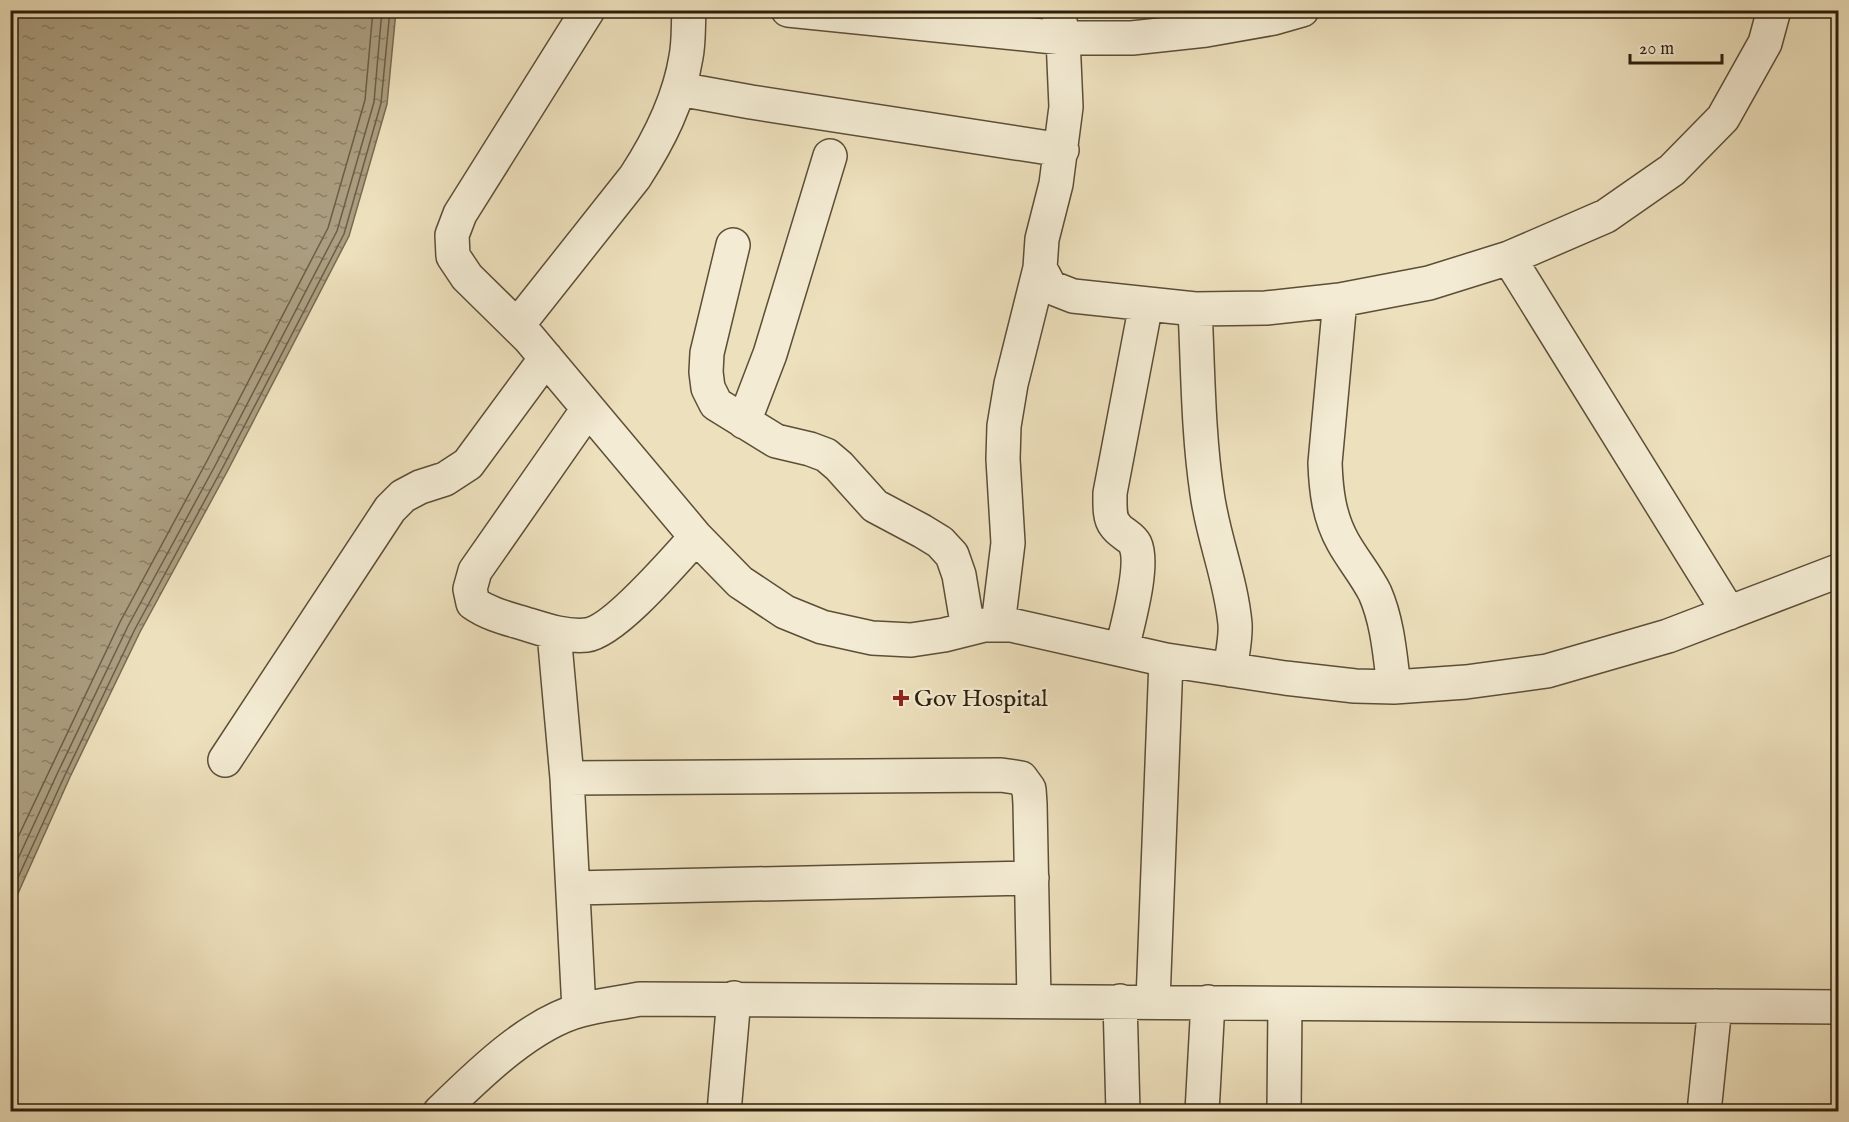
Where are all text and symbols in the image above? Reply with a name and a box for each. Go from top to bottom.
scale bar [1630,27,1722,65]
text: 20 m [1639,38,1674,61]
place label: Gov Hospital [914,684,1048,715]
marker: Gov Hospital [892,689,910,707]

